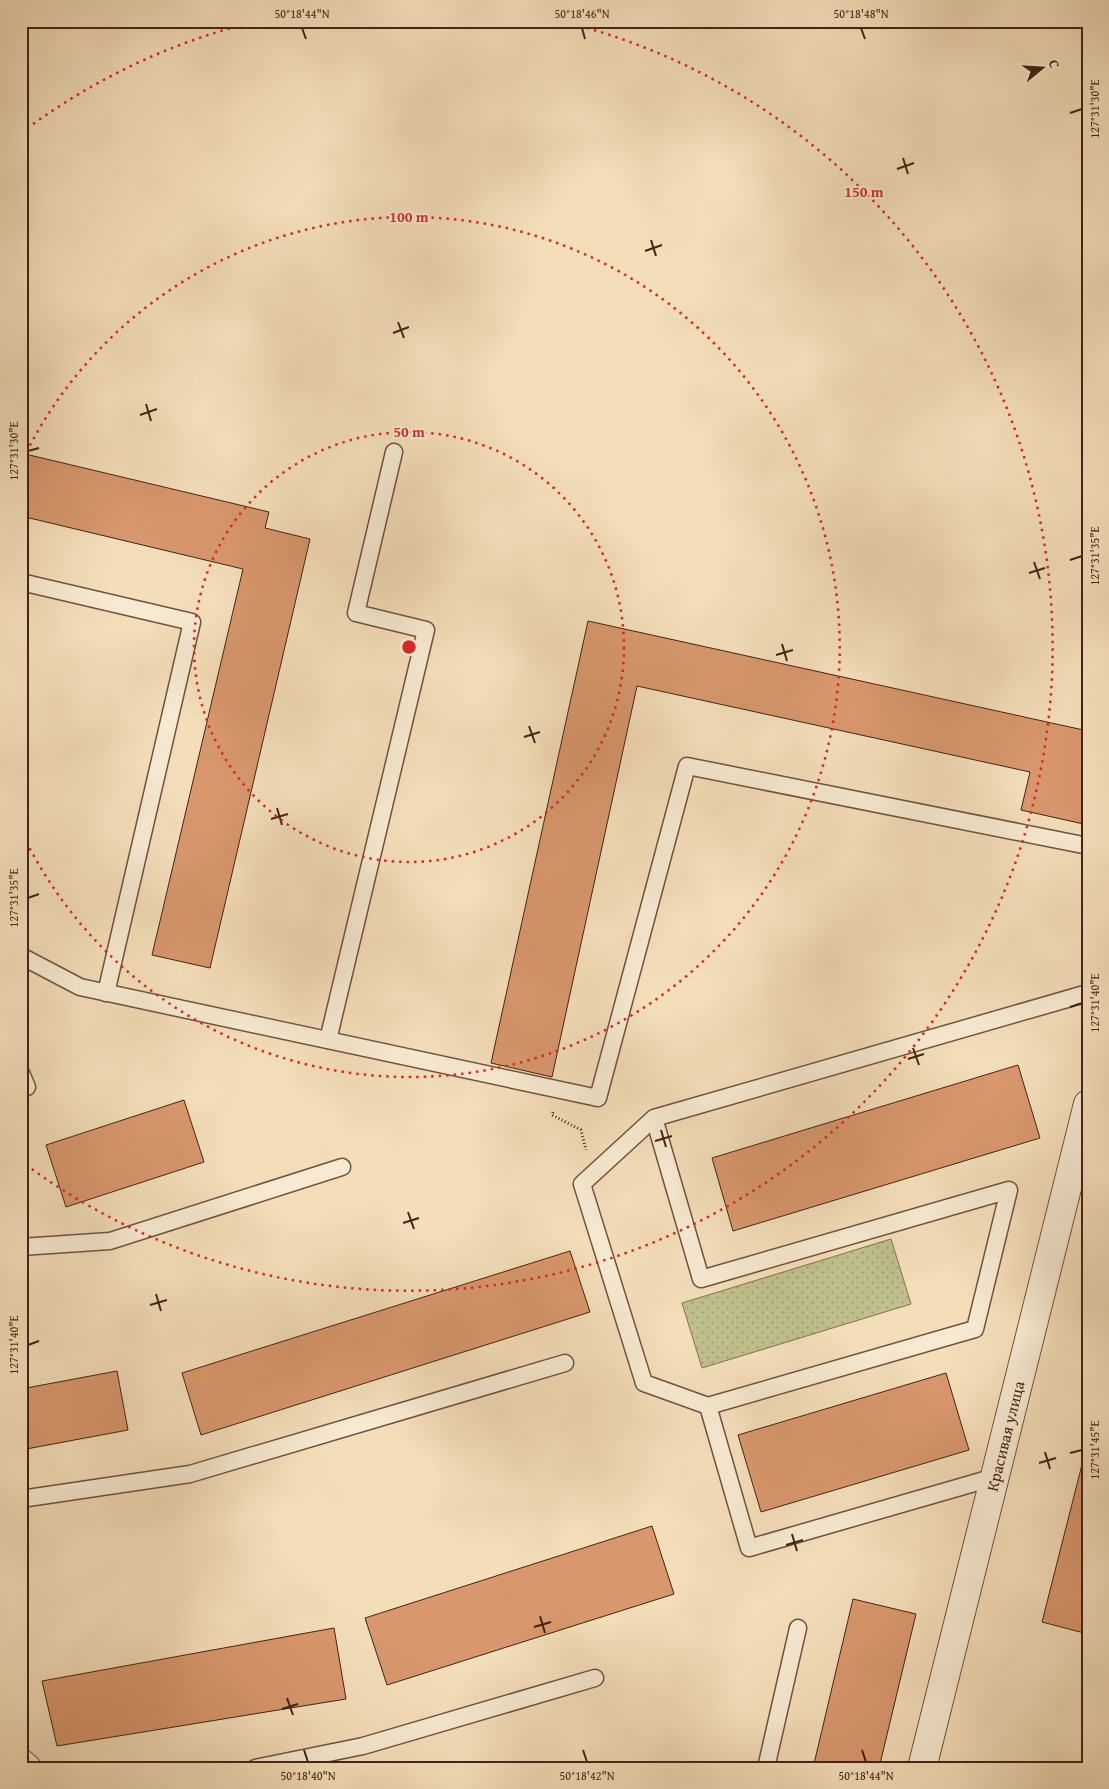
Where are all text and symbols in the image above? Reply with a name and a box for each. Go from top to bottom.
text: 50°18'44"N [274,5,330,22]
text: 50°18'46"N [554,5,610,22]
text: 50°18'48"N [833,5,889,22]
north arrow [1016,42,1066,92]
text: С [1044,57,1065,71]
text: 127°31'30"E [1086,79,1103,139]
text: 150 m [844,181,884,202]
text: 100 m [389,206,429,227]
text: 127°31'30"E [5,421,22,481]
text: 50 m [393,421,425,442]
text: 127°31'35"E [1086,526,1103,586]
centre of rings [400,638,418,656]
text: 127°31'35"E [5,868,22,928]
text: 127°31'40"E [1086,973,1103,1033]
text: 127°31'40"E [5,1315,22,1375]
street label: Красивая улица [980,1378,1030,1494]
text: 127°31'45"E [1086,1420,1103,1480]
text: 50°18'40"N [280,1767,336,1784]
text: 50°18'42"N [559,1767,615,1784]
text: 50°18'44"N [838,1767,894,1784]

